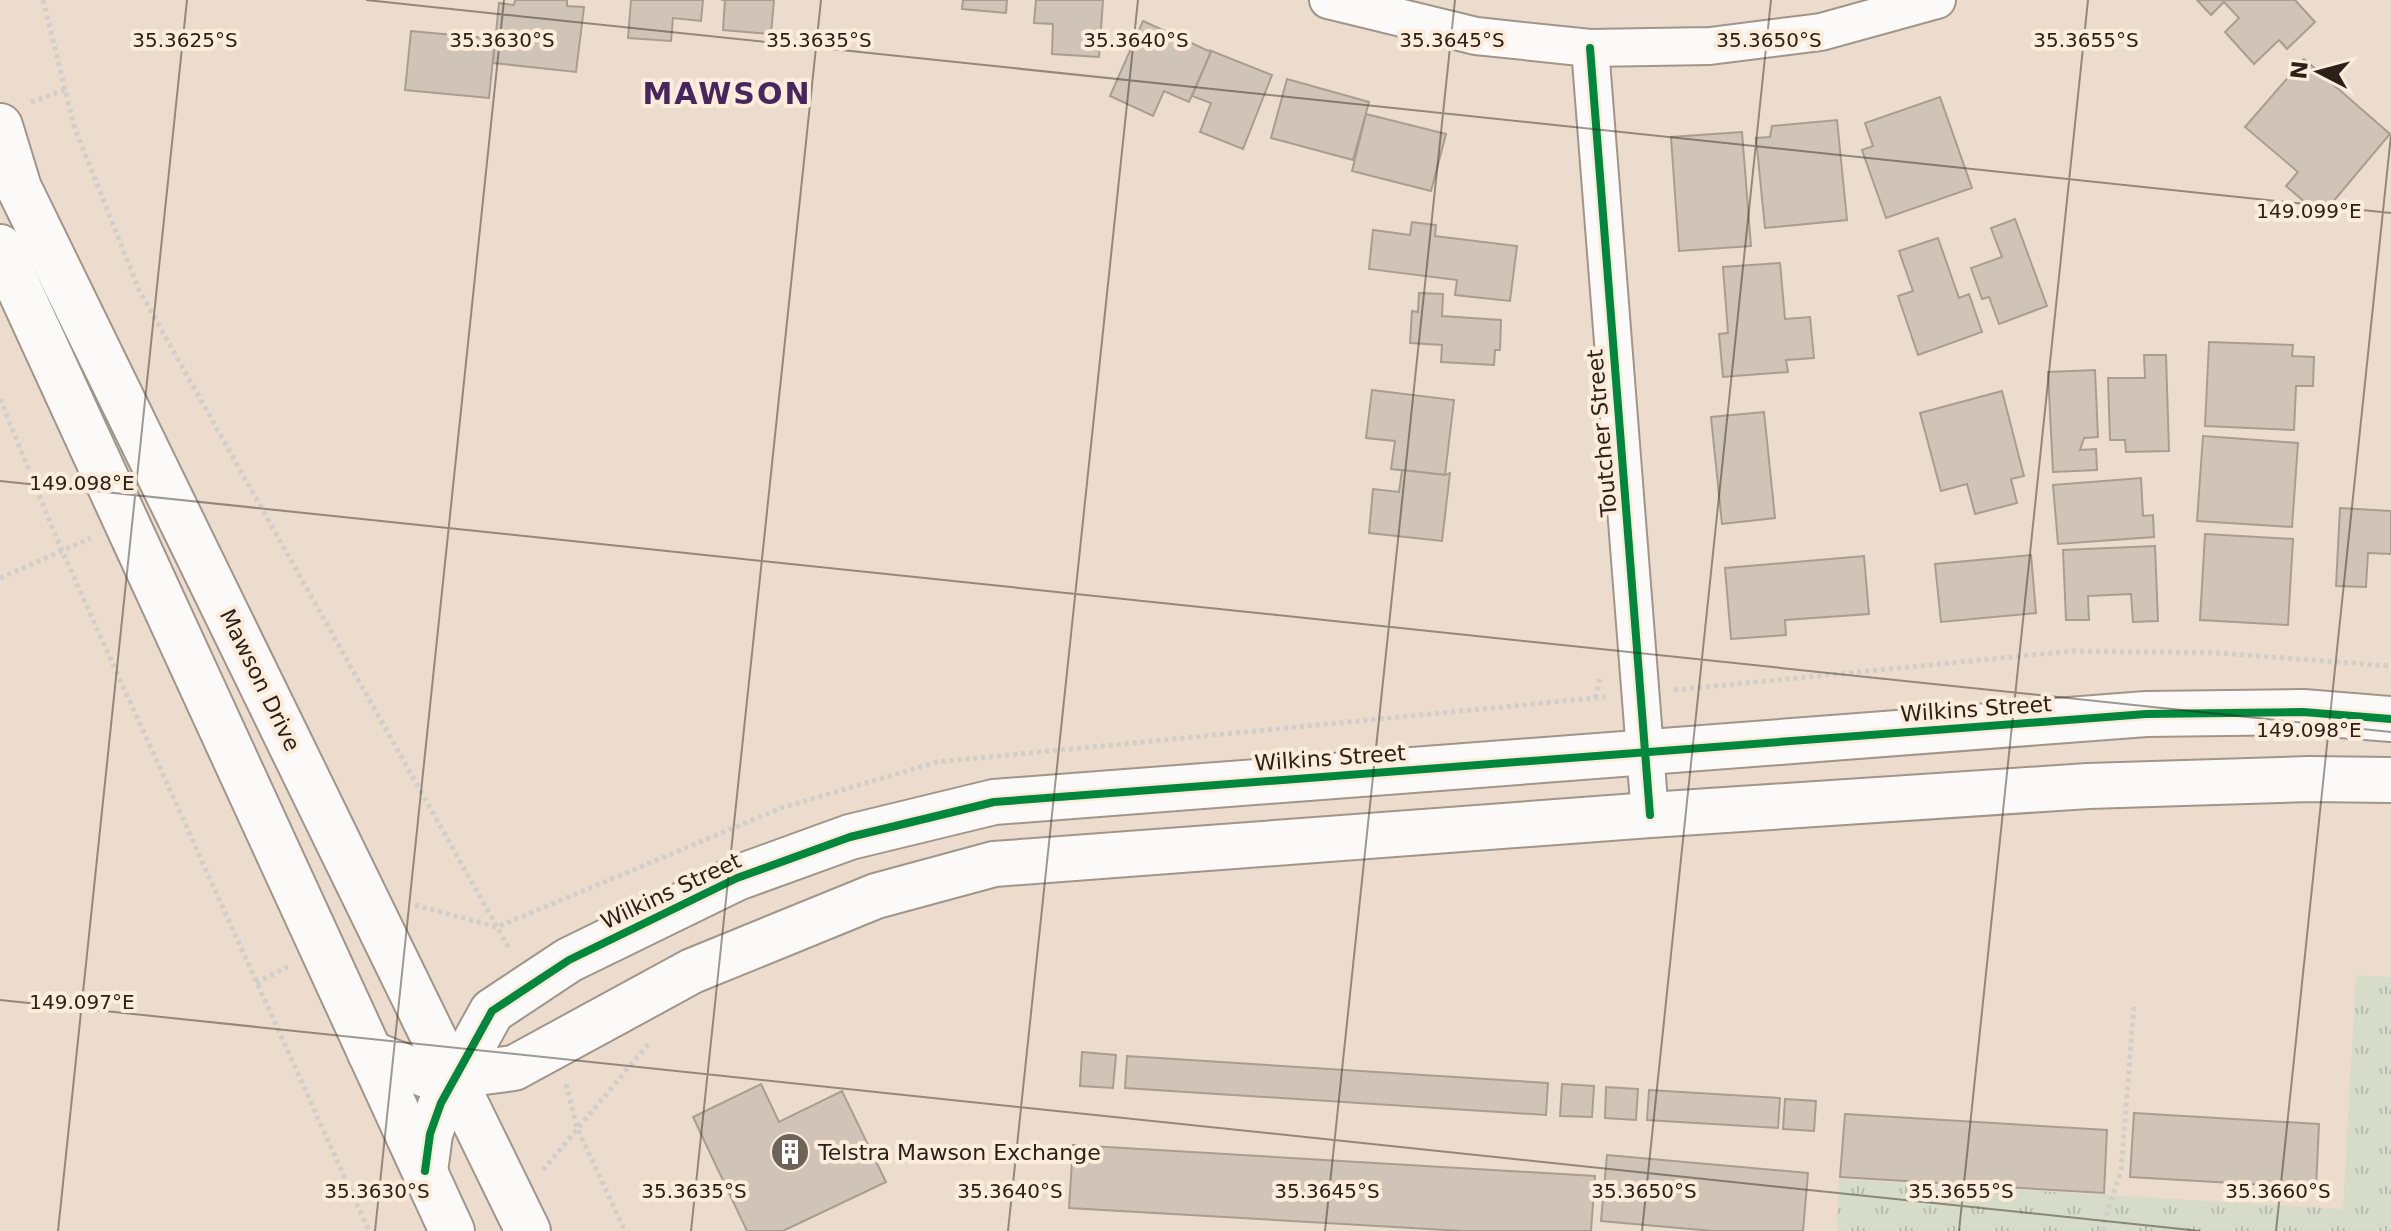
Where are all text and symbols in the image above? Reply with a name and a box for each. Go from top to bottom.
text: 35.3625°S [132,28,238,52]
text: 35.3630°S [449,28,555,52]
text: 35.3635°S [766,28,872,52]
text: 35.3640°S [1083,28,1189,52]
text: 35.3645°S [1399,28,1505,52]
text: 35.3650°S [1716,28,1822,52]
text: 35.3655°S [2033,28,2139,52]
north arrow [2279,32,2359,112]
text: N [2286,59,2313,80]
district label: MAWSON [642,76,812,111]
text: 149.099°E [2256,199,2362,223]
street label: Toutcher Street [1582,348,1622,519]
text: 149.098°E [29,471,135,495]
street label: Mawson Drive [215,605,305,755]
street label: Wilkins Street [1900,691,2053,727]
text: 149.098°E [2256,718,2362,742]
street label: Wilkins Street [1254,740,1407,776]
street label: Wilkins Street [597,847,745,934]
text: 149.097°E [29,990,135,1014]
building icon: Telstra Mawson Exchange [769,1131,811,1173]
place label: Telstra Mawson Exchange [817,1140,1101,1165]
text: 35.3630°S [324,1179,430,1203]
text: 35.3635°S [641,1179,747,1203]
text: 35.3640°S [957,1179,1063,1203]
text: 35.3645°S [1274,1179,1380,1203]
text: 35.3650°S [1591,1179,1697,1203]
text: 35.3655°S [1908,1179,2014,1203]
text: 35.3660°S [2225,1179,2331,1203]

